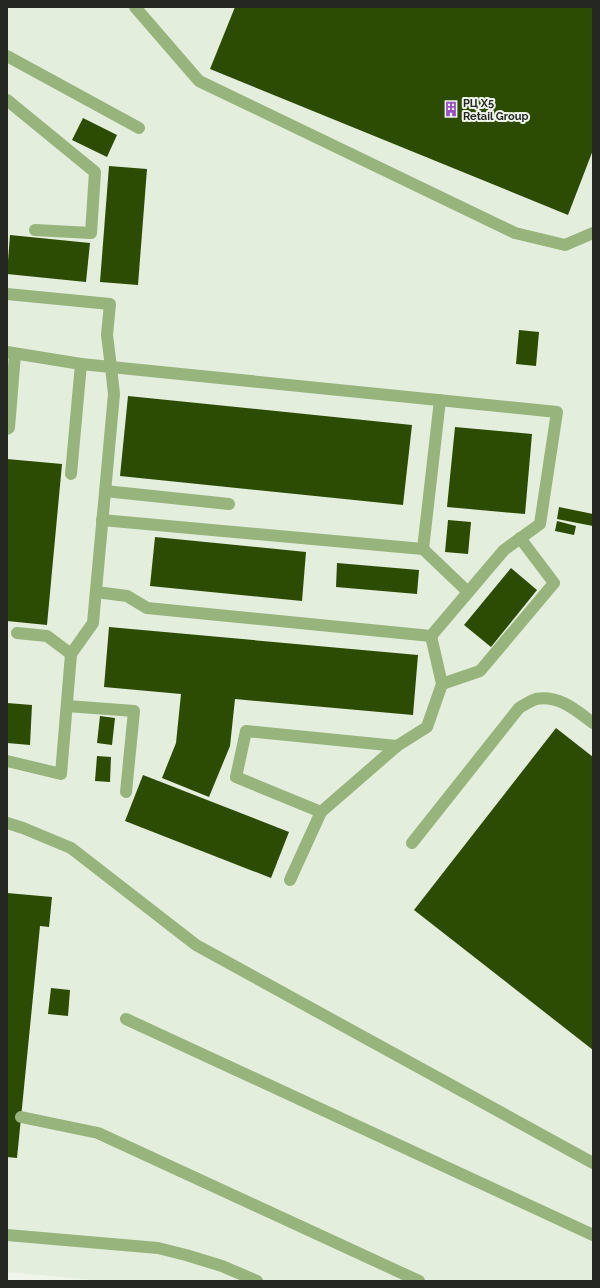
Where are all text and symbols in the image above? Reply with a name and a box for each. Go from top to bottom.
place label: РЦ X5 Retail Group [463,97,528,123]
building icon: РЦ X5 Retail Group [442,100,460,118]

